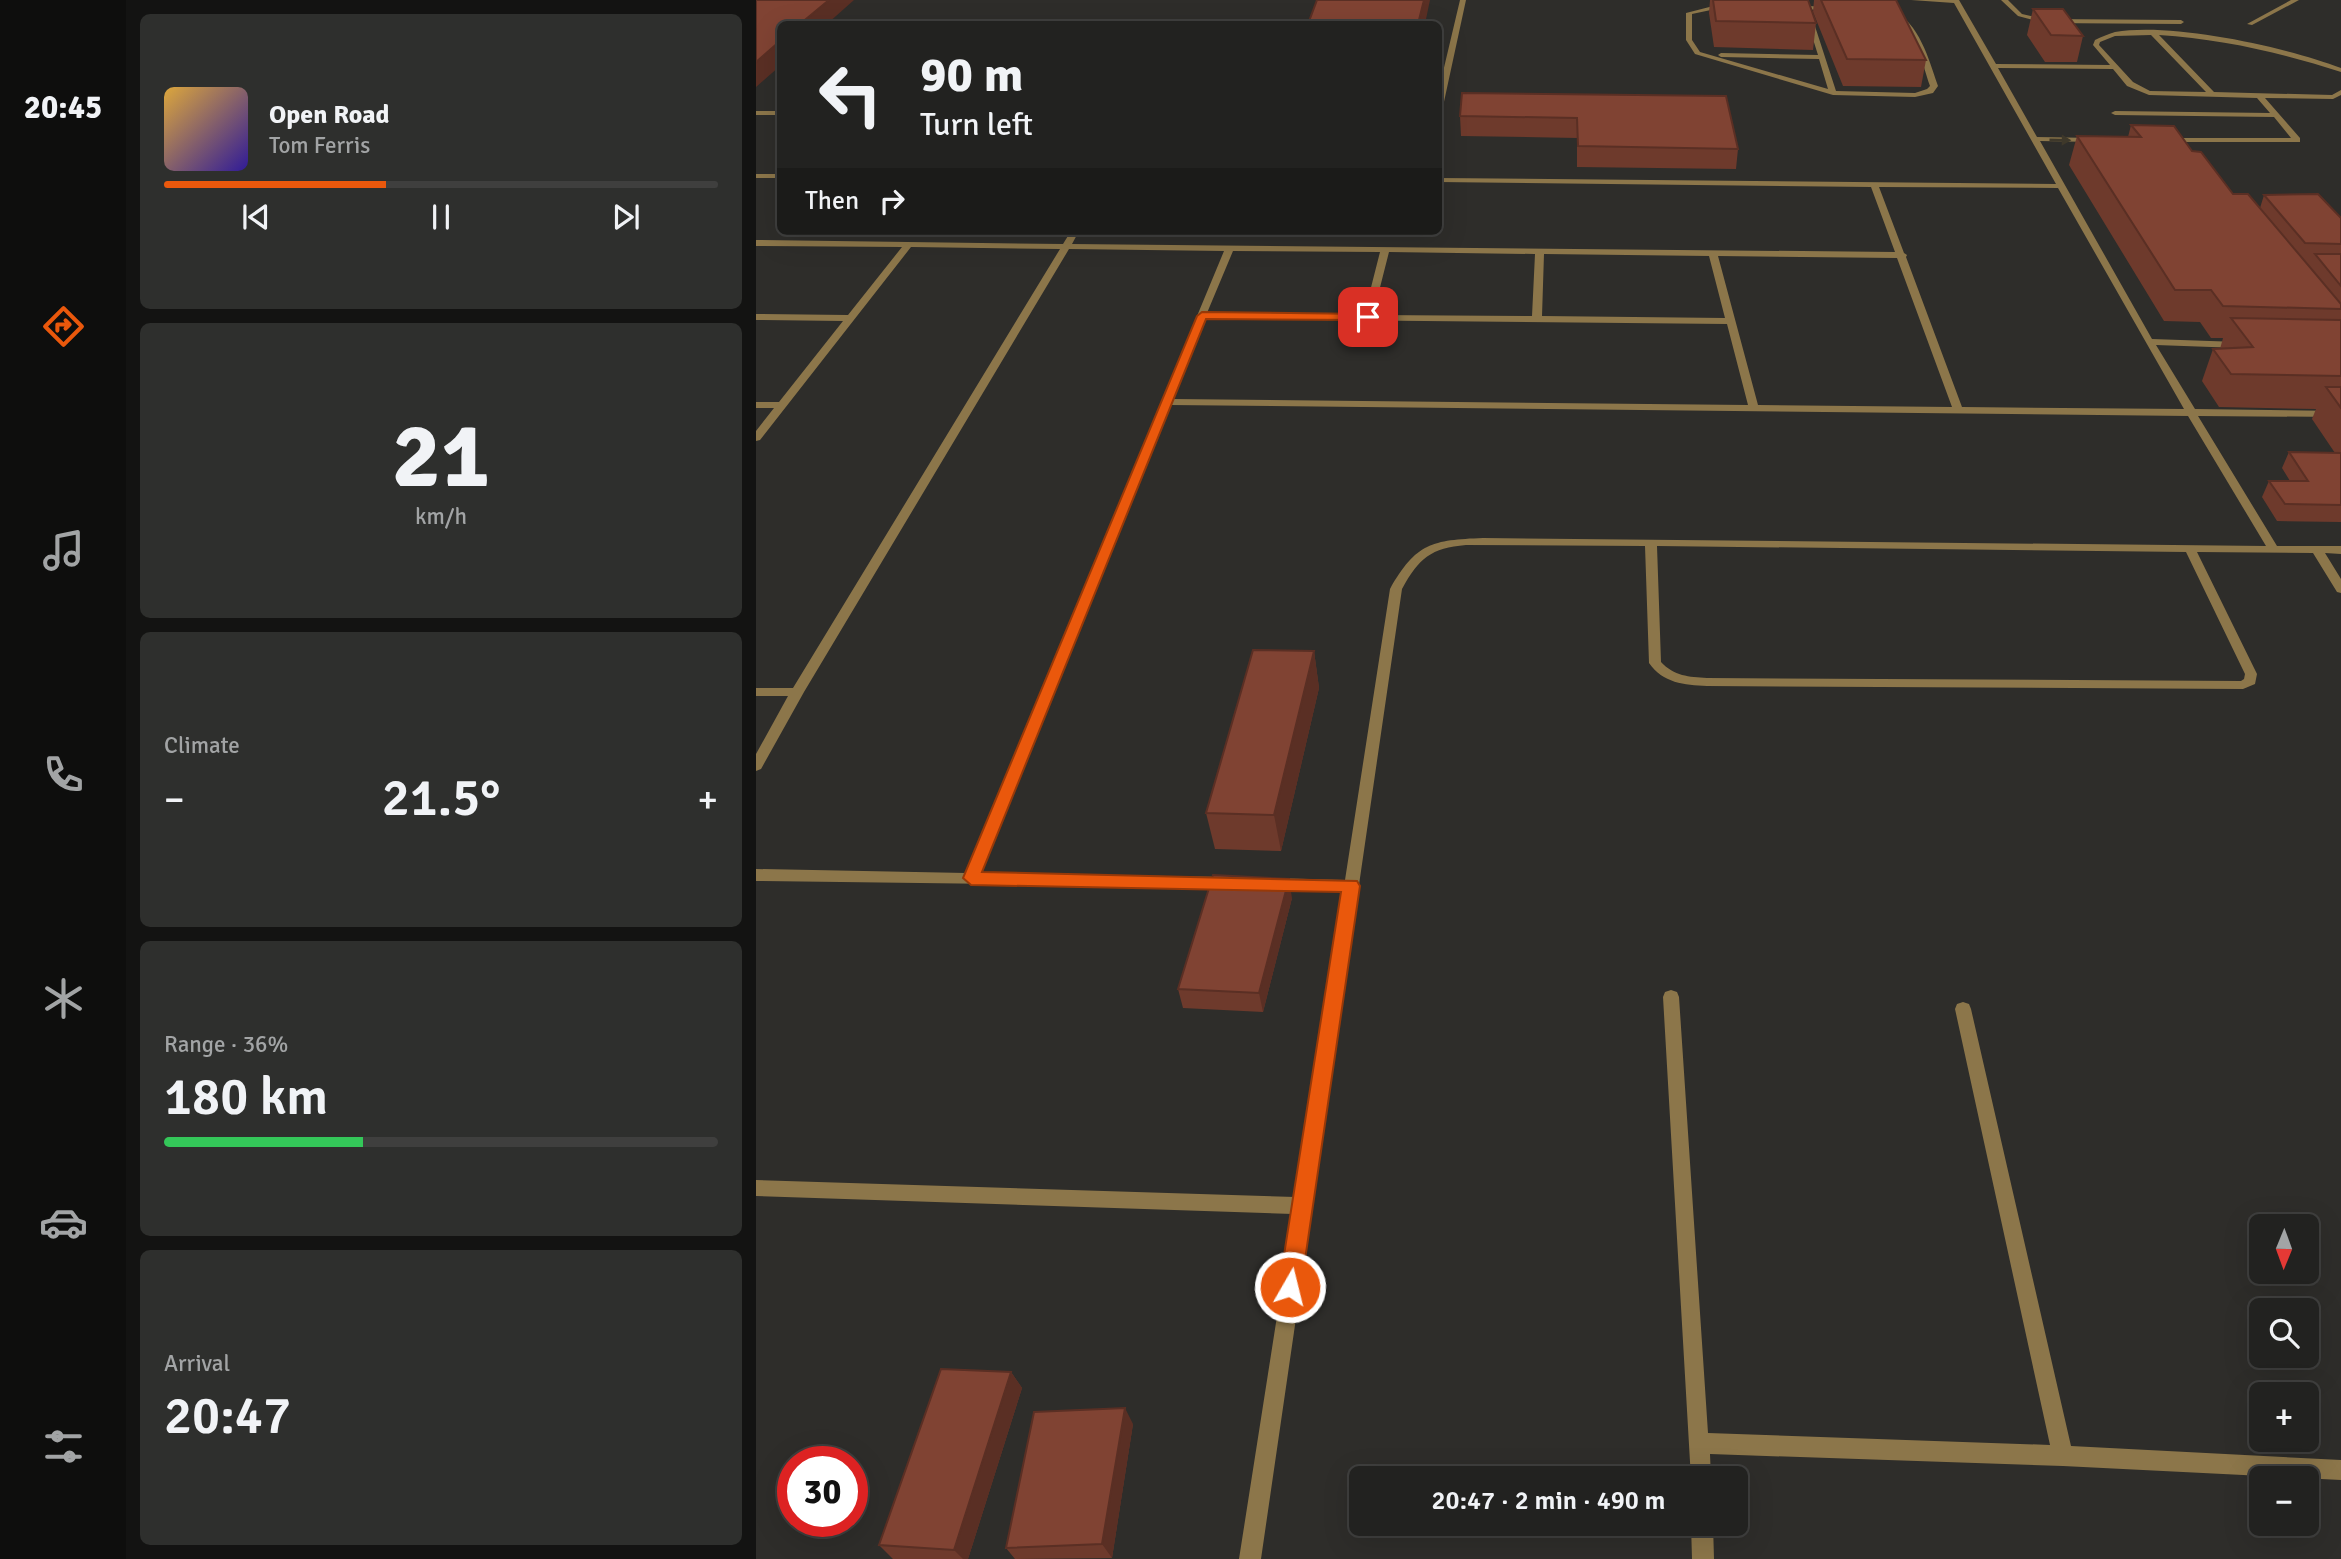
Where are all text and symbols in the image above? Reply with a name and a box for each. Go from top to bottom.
text: 90 m [920,45,1023,105]
icon: left [805,49,896,140]
text: 20:45 [24,88,102,127]
text: Open Road [269,99,390,131]
text: Turn left [920,105,1033,144]
text: Tom Ferris [269,131,370,160]
one-way arrow [2049,134,2071,145]
icon: right [873,182,911,220]
text: Then [805,185,859,217]
icon: previous [237,198,275,236]
icon: pause [422,198,460,236]
icon: next [607,198,645,236]
pin [1338,287,1398,347]
icon: arrive [1349,298,1387,336]
icon: directions [39,302,88,351]
text: 21 [392,400,490,513]
text: km/h [415,502,467,531]
icon: music [39,526,88,575]
text: Climate [164,731,240,760]
icon: phone [39,750,88,799]
text: 21.5° [382,766,500,830]
text: − [164,776,185,823]
text: + [697,776,718,823]
icon: climate [39,974,88,1023]
text: Range · 36% [164,1030,288,1059]
text: 180 km [164,1065,328,1129]
icon: car [39,1198,88,1247]
north arrow [2249,1214,2319,1284]
map controls [2249,1214,2319,1536]
position arrow [1253,1250,1327,1324]
button: search [2249,1298,2319,1368]
text: Arrival [164,1349,230,1378]
button: + [2249,1382,2319,1452]
text: 20:47 [164,1384,291,1448]
icon: filters [39,1422,88,1471]
speed limit sign: 30 [777,1446,868,1537]
button: − [2249,1466,2319,1536]
text: 20:47 · 2 min · 490 m [1432,1485,1665,1517]

